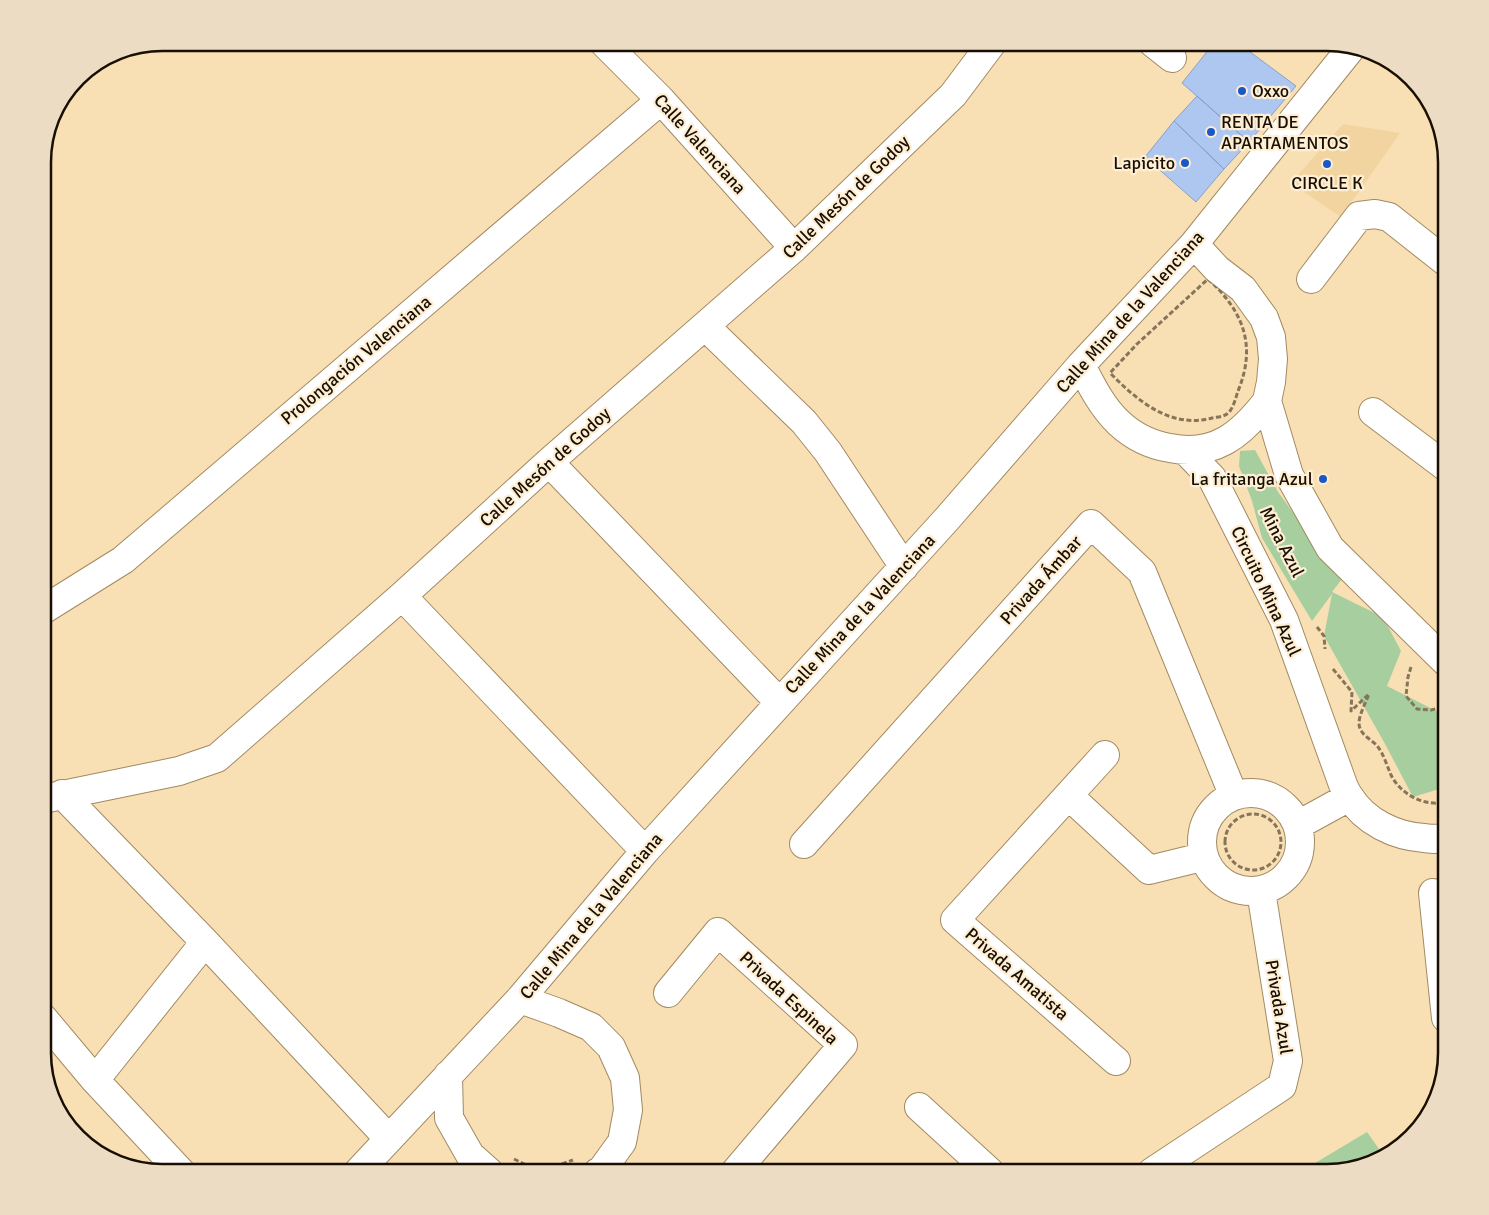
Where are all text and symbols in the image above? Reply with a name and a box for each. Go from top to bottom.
place label: Oxxo [1252,80,1289,102]
marker: Oxxo [1236,85,1248,97]
street label: Calle Valenciana [649,89,751,199]
place label: RENTA DE APARTAMENTOS [1221,111,1349,154]
marker: RENTA DE APARTAMENTOS [1205,126,1217,138]
street label: Calle Mesón de Godoy [778,130,915,263]
place label: Lapicito [1113,152,1175,174]
marker: Lapicito [1179,157,1191,169]
marker: CIRCLE K [1321,158,1333,170]
place label: CIRCLE K [1291,172,1363,194]
street label: Calle Mina de la Valenciana [1051,226,1209,398]
street label: Prolongación Valenciana [276,291,436,429]
street label: Calle Mesón de Godoy [475,402,615,531]
place label: La fritanga Azul [1191,468,1313,490]
marker: La fritanga Azul [1317,473,1329,485]
street label: Mina Azul [1255,503,1309,581]
street label: Circuito Mina Azul [1226,522,1306,660]
street label: Calle Mina de la Valenciana [780,529,940,699]
street label: Privada Ámbar [995,531,1087,629]
street label: Calle Mina de la Valenciana [515,828,667,1004]
street label: Privada Amatista [961,923,1073,1025]
street label: Privada Espinela [735,947,843,1049]
street label: Privada Azul [1261,958,1297,1056]

